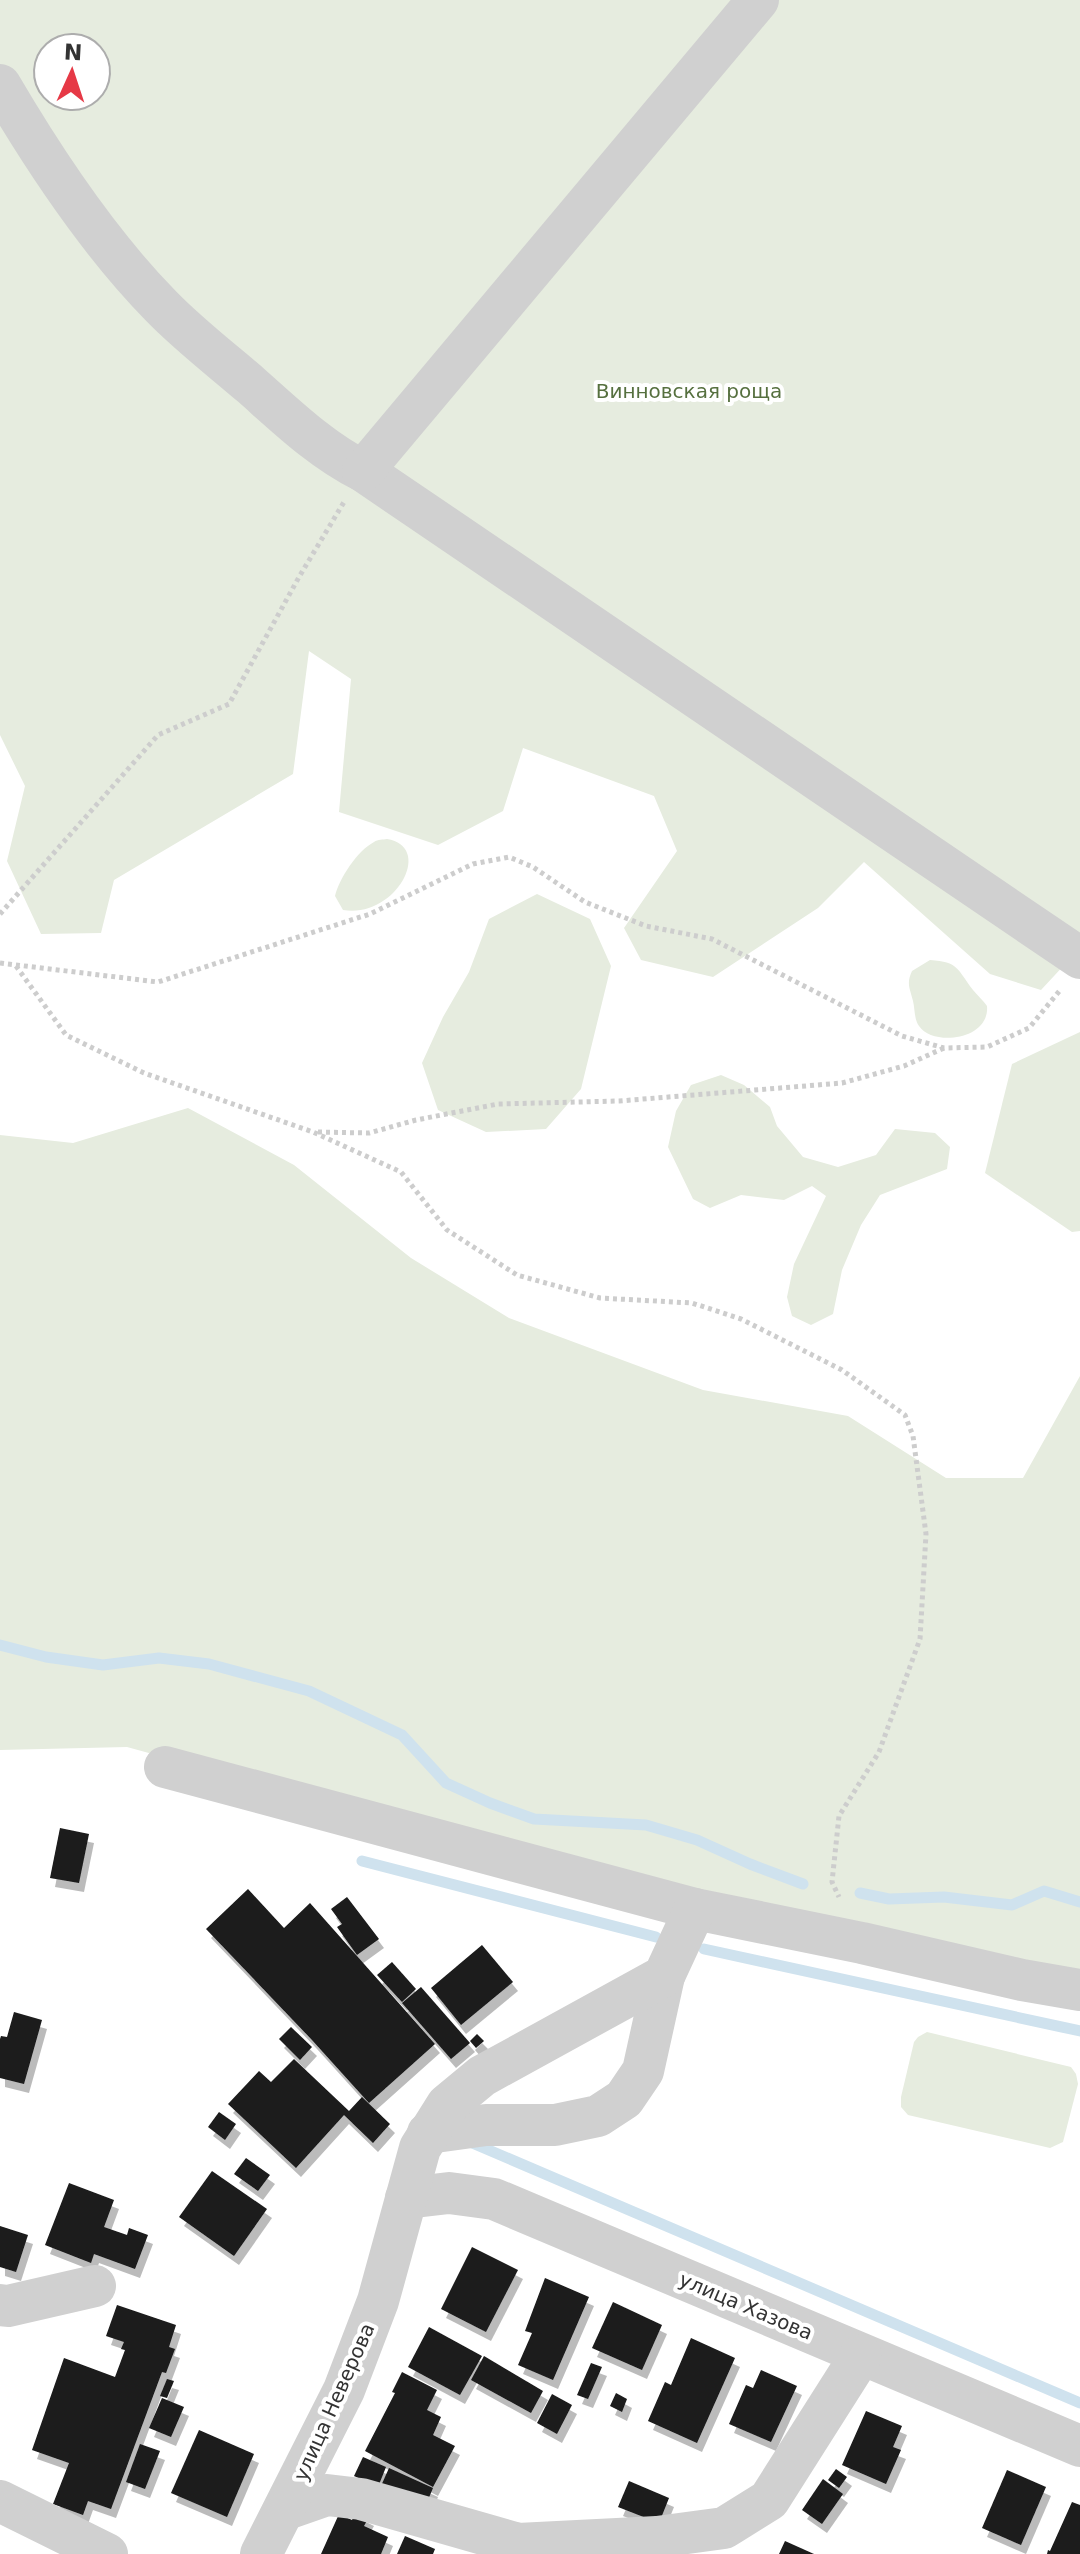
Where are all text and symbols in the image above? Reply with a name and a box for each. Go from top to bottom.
north arrow [32,32,112,112]
text: N [63,40,83,65]
park label: Винновская роща [596,379,782,403]
street label: улица Хазова [676,2267,816,2345]
street label: улица Неверова [288,2319,380,2485]

